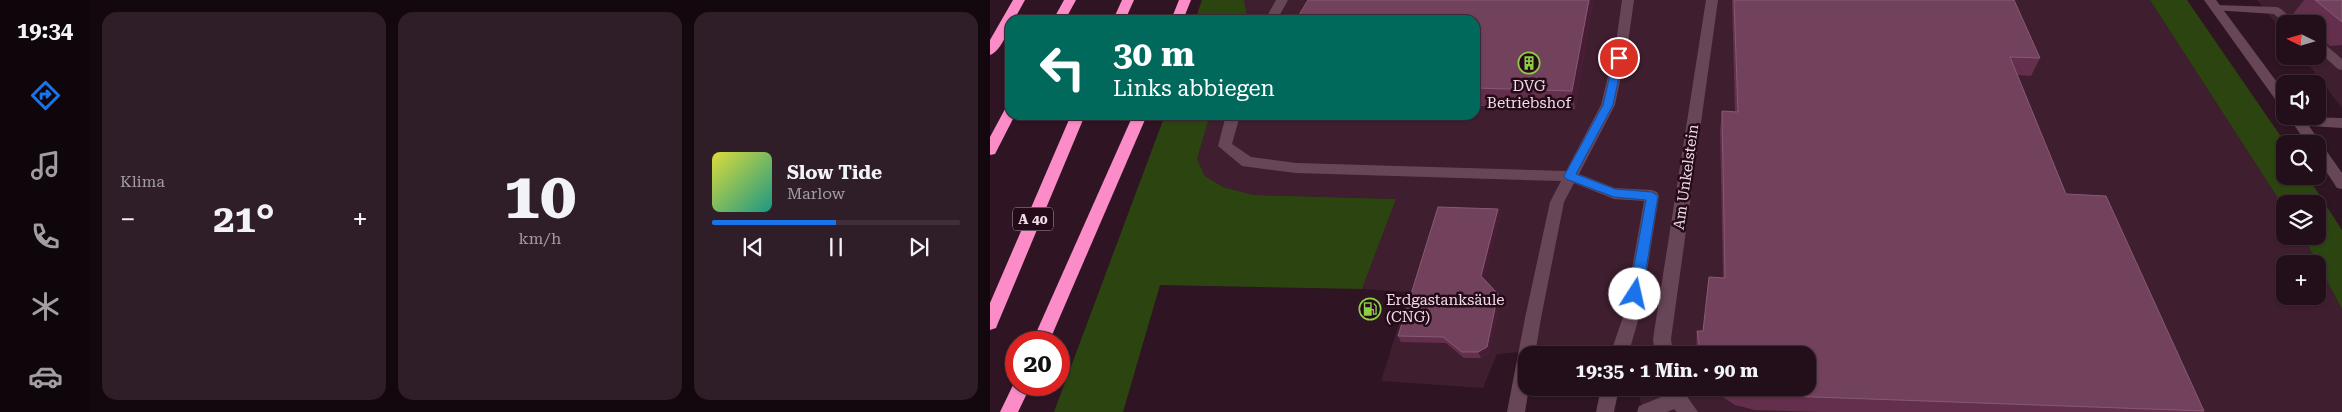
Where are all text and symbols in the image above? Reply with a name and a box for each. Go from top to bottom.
north arrow [2276,15,2326,65]
map controls [2276,15,2326,305]
text: 19:34 [17,18,73,43]
text: 30 m [1113,34,1195,75]
icon: left [1030,35,1095,100]
pin [1598,37,1640,79]
icon: arrive [1605,44,1633,72]
building icon: DVG Betriebshof [1517,51,1541,75]
button: sound [2276,75,2326,125]
text: Links abbiegen [1113,76,1275,101]
place label: DVG Betriebshof [1487,77,1572,112]
icon: directions [28,78,63,113]
street label: Am Unkelstein [1670,123,1702,231]
button: search [2276,135,2326,185]
icon: music [28,148,63,183]
text: 10 [504,158,576,234]
text: Slow Tide [787,161,882,184]
text: Klima [120,172,165,191]
text: Marlow [787,184,845,203]
button: layers [2276,195,2326,245]
text: 21° [213,197,275,241]
text: − [120,203,136,236]
text: + [352,203,368,236]
road number: A 40 [1013,208,1053,230]
icon: phone [28,219,63,254]
text: km/h [519,229,561,248]
icon: previous [739,233,767,261]
icon: pause [822,233,850,261]
icon: next [905,233,933,261]
button: + [2276,255,2326,305]
position arrow [1608,267,1660,319]
icon: climate [28,289,63,324]
place label: Erdgastanksäule (CNG) [1386,291,1505,326]
fuel station icon: Erdgastanksäule (CNG) [1358,297,1382,321]
speed limit sign: 20 [1005,331,1070,396]
icon: car [28,359,63,394]
text: 19:35 · 1 Min. · 90 m [1576,359,1758,382]

